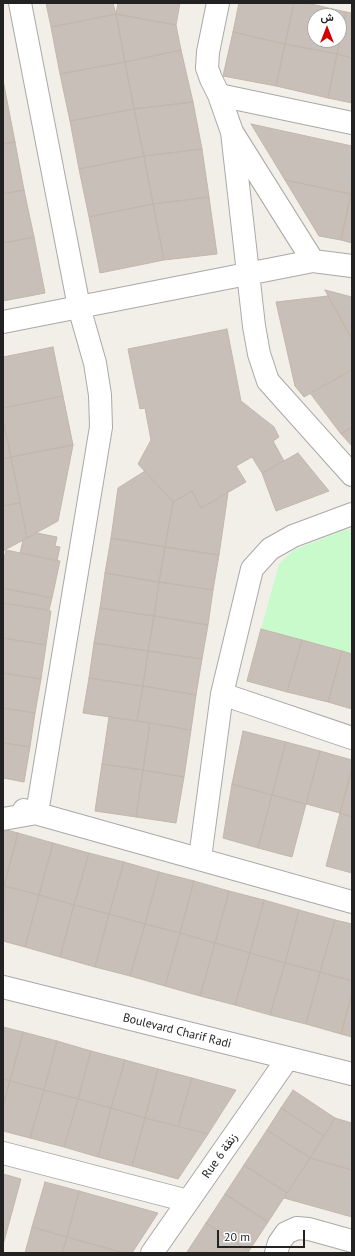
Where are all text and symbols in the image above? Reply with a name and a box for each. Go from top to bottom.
north arrow [307,8,347,48]
text: ش [320,10,334,24]
street label: Boulevard Charif Radi [121,1011,233,1051]
street label: Rue 6 زنقة [199,1131,241,1181]
scale bar [219,1222,307,1248]
text: 20 m [224,1229,250,1244]

